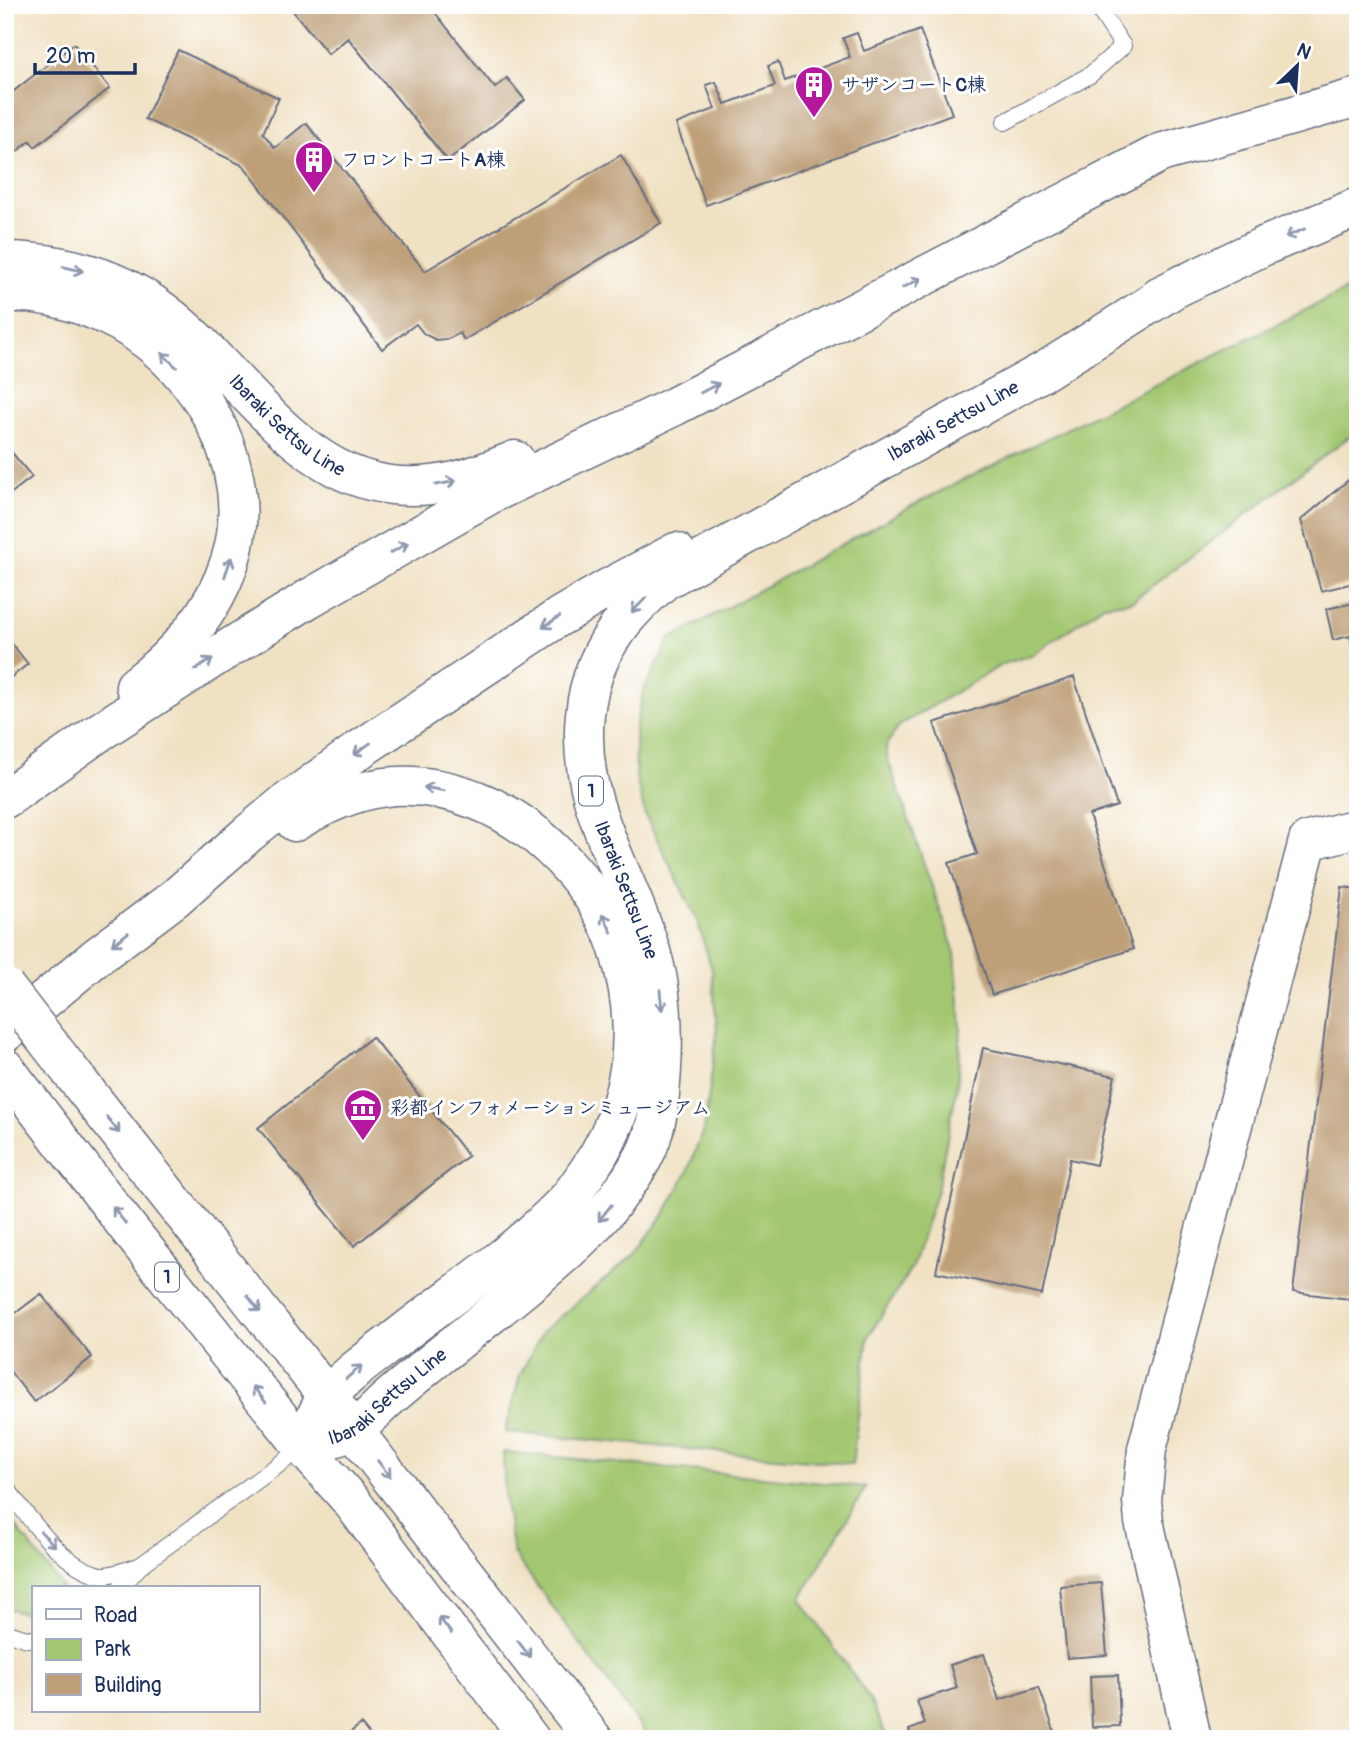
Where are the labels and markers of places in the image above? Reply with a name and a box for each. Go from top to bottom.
building icon: サザンコートC棟 [793,64,835,119]
place label: サザンコートC棟 [841,73,986,97]
building icon: フロントコートA棟 [293,139,335,194]
place label: フロントコートA棟 [341,148,505,172]
museum icon: 彩都インフォメーションミュージアム [342,1087,384,1142]
place label: 彩都インフォメーションミュージアム [390,1096,710,1120]

